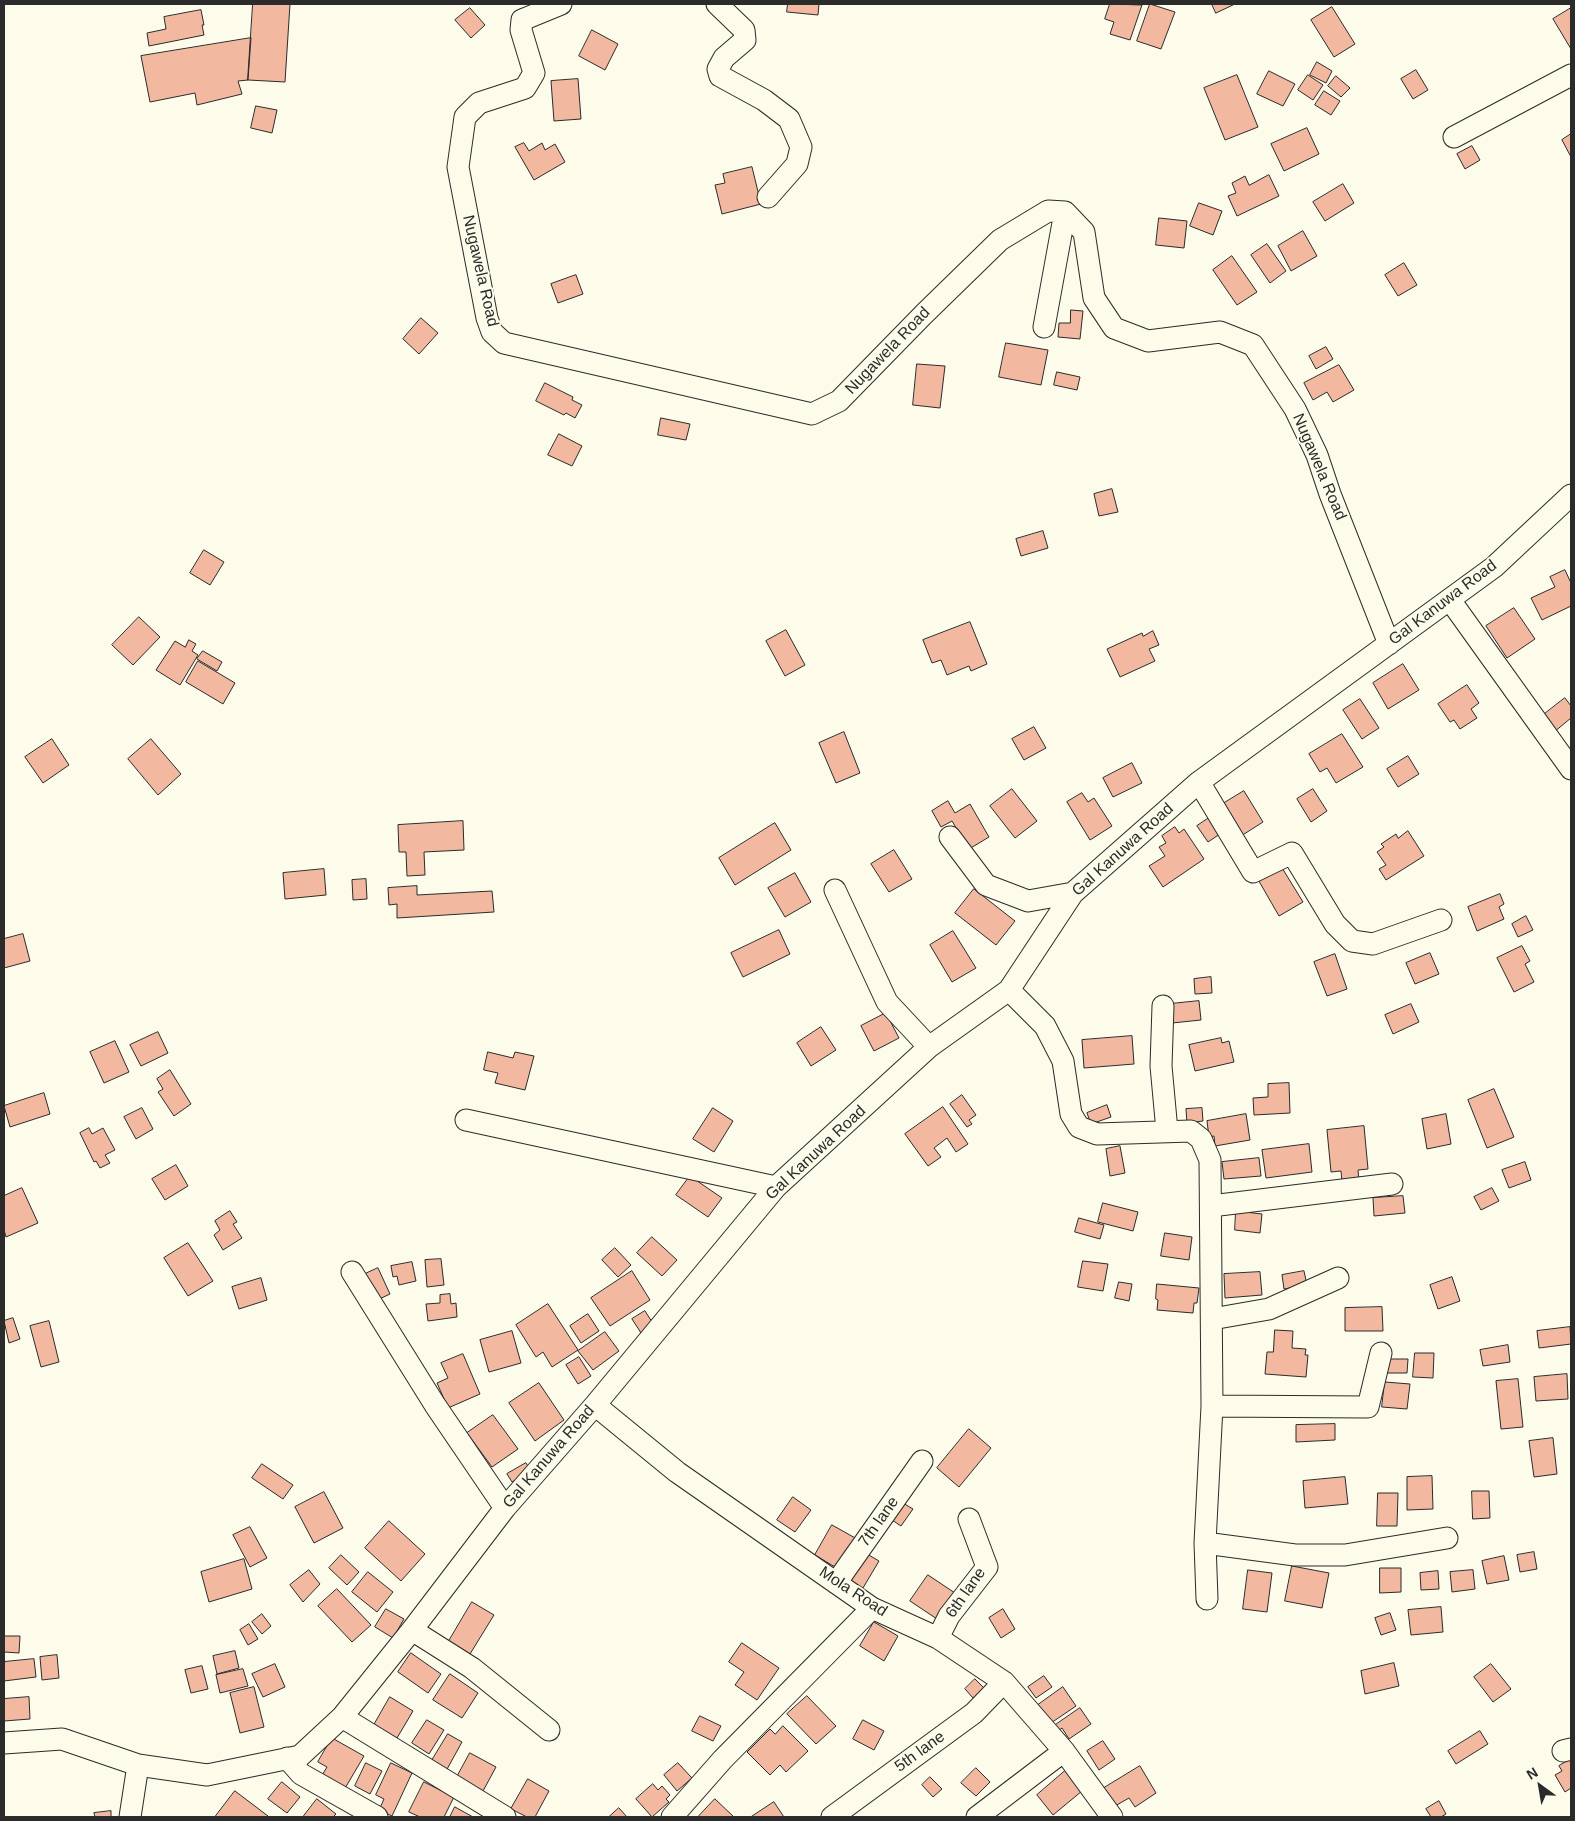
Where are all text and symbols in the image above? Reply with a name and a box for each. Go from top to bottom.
street label: Nugawela Road [458,213,502,329]
street label: Nugawela Road [842,303,934,399]
street label: Nugawela Road [1288,411,1350,523]
street label: Gal Kanuwa Road [1385,556,1501,650]
street label: Gal Kanuwa Road [1068,799,1178,901]
street label: Gal Kanuwa Road [762,1102,870,1204]
street label: Gal Kanuwa Road [499,1402,599,1512]
street label: 7th lane [855,1493,903,1551]
street label: Mola Road [815,1563,891,1621]
street label: 6th lane [942,1564,990,1622]
street label: 5th lane [891,1727,949,1777]
north arrow [1515,1761,1565,1811]
text: N [1524,1764,1541,1783]

